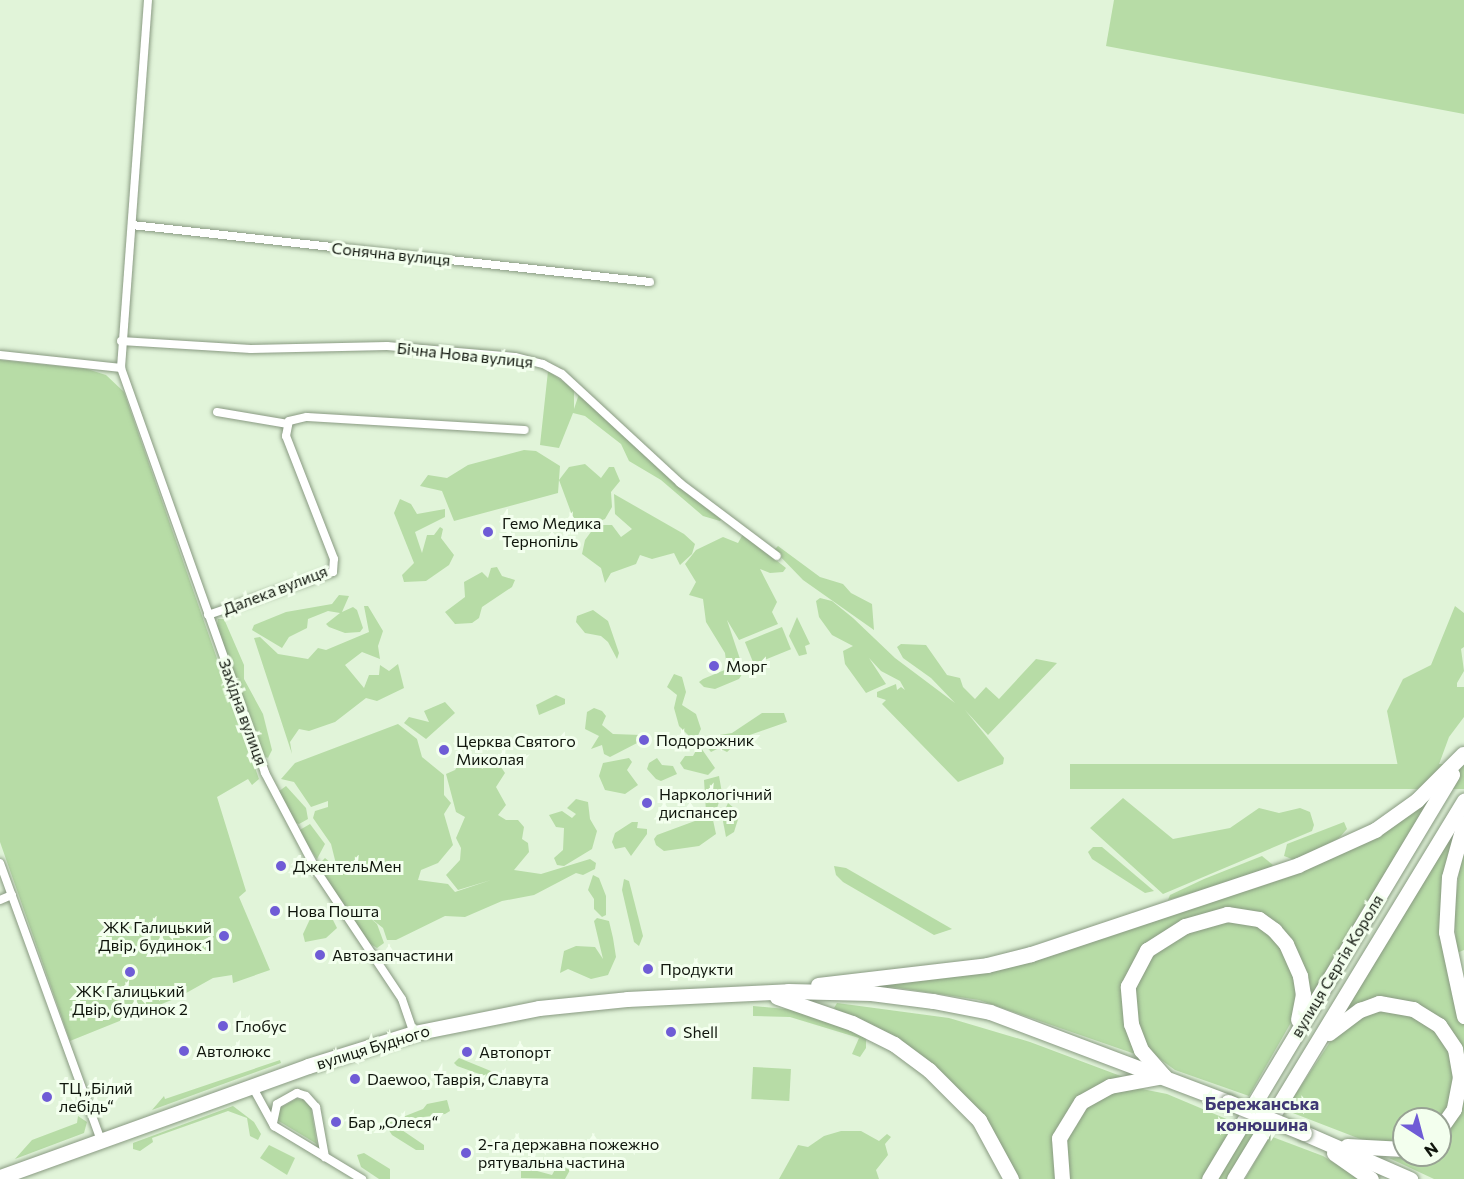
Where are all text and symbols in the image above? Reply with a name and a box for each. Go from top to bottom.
street label: Сонячна вулиця [331,238,451,270]
street label: Бічна Нова вулиця [396,338,534,372]
place label: Гемо Медика Тернопіль [502,513,601,551]
marker: Гемо Медика Тернопіль [479,523,497,541]
street label: Далека вулиця [220,561,330,619]
street label: Західна вулиця [215,656,271,768]
place label: Морг [726,656,767,676]
marker: Морг [707,659,721,673]
place label: Подорожник [656,730,754,750]
place label: Церква Святого Миколая [456,731,576,769]
marker: Подорожник [637,733,651,747]
marker: Церква Святого Миколая [437,743,451,757]
place label: Наркологічний диспансер [659,784,772,822]
marker: Наркологічний диспансер [640,796,654,810]
place label: ДжентельМен [293,856,402,876]
marker: ДжентельМен [274,859,288,873]
street label: вулиця Сергія Короля [1287,891,1387,1041]
place label: Нова Пошта [287,901,379,921]
marker: Нова Пошта [268,904,282,918]
place label: ЖК Галицький Двір, будинок 1 [98,917,212,955]
marker: ЖК Галицький Двір, будинок 1 [217,929,231,943]
place label: Автозапчастини [332,945,453,965]
marker: Автозапчастини [313,948,327,962]
place label: Продукти [660,959,734,979]
marker: Продукти [641,962,655,976]
marker: ЖК Галицький Двір, будинок 2 [123,965,137,979]
place label: ЖК Галицький Двір, будинок 2 [72,981,188,1019]
place label: Глобус [235,1016,287,1036]
marker: Глобус [216,1019,230,1033]
street label: вулиця Будного [314,1021,432,1073]
place label: Shell [683,1022,718,1042]
marker: Shell [664,1025,678,1039]
place label: Автолюкс [196,1041,271,1061]
place label: Автопорт [479,1042,551,1062]
marker: Автолюкс [177,1044,191,1058]
marker: Автопорт [460,1045,474,1059]
place label: Daewoo, Таврія, Славута [367,1069,549,1089]
marker: Daewoo, Таврія, Славута [348,1072,362,1086]
place label: ТЦ „Білий лебідь“ [59,1078,133,1116]
marker: ТЦ „Білий лебідь“ [40,1090,54,1104]
district label: Бережанська конюшина [1205,1093,1319,1136]
north arrow [1392,1107,1452,1167]
place label: Бар „Олеся“ [348,1112,438,1132]
marker: Бар „Олеся“ [329,1115,343,1129]
place label: 2-га державна пожежно рятувальна частина [478,1134,659,1172]
text: N [1421,1139,1442,1162]
marker: 2-га державна пожежно рятувальна частина [459,1146,473,1160]

